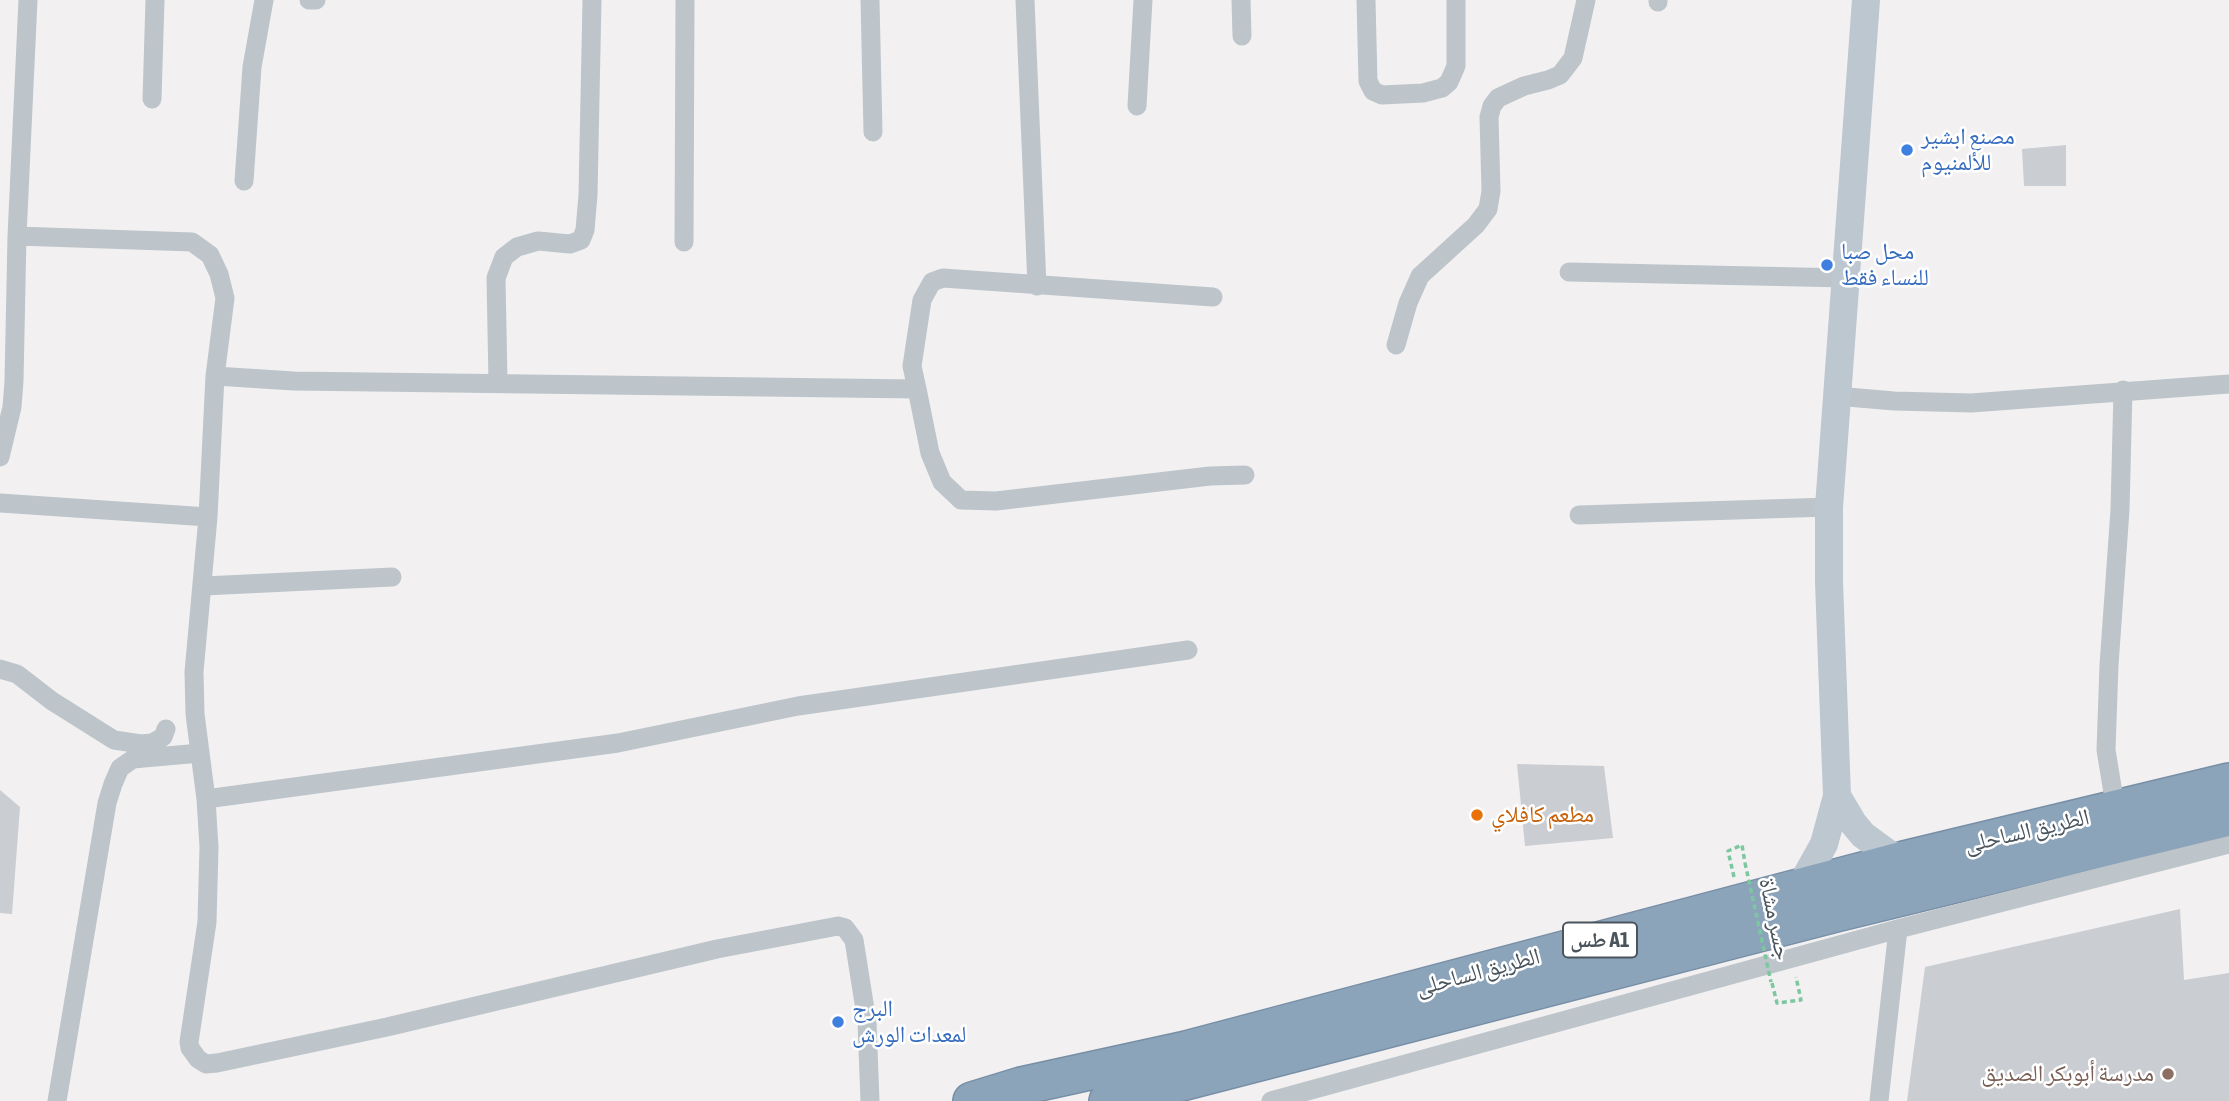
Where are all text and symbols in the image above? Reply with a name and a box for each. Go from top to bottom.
place label: مصنع ابشير للألمنيوم [1921,123,2015,177]
marker: مصنع ابشير للألمنيوم [1899,142,1915,158]
place label: محل صبا للنساء فقط [1841,238,1929,292]
marker: محل صبا للنساء فقط [1819,257,1835,273]
place label: مطعم كافلاي [1491,801,1594,829]
street label: الطريق الساحلى [1962,803,2092,859]
marker: مطعم كافلاي [1469,807,1485,823]
street label: جسر مشاة [1753,875,1797,963]
road number: طس A1 [1563,922,1637,958]
street label: الطريق الساحلى [1413,942,1543,1002]
place label: البرج لمعدات الورش [852,995,966,1049]
marker: البرج لمعدات الورش [830,1014,846,1030]
place label: مدرسة أبوبكر الصديق [1981,1060,2154,1088]
marker: مدرسة أبوبكر الصديق [2160,1066,2176,1082]

